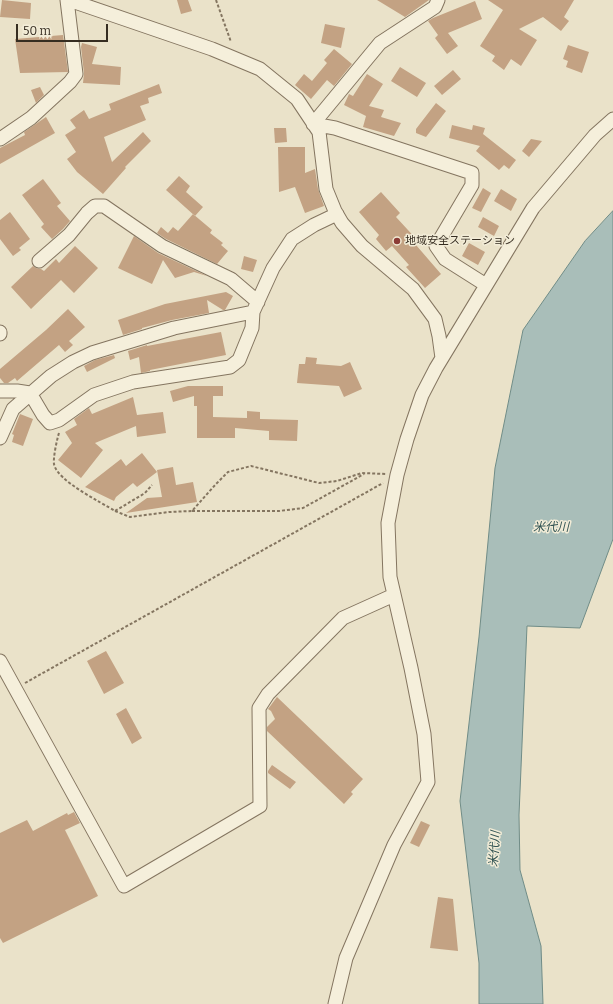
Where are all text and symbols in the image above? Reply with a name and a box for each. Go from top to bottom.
scale bar [18,16,110,42]
text: 50 m [23,24,51,38]
place label: 地域安全ステーション [405,234,515,248]
marker: 地域安全ステーション [392,236,402,246]
water label: 米代川 [533,521,569,535]
water label: 米代川 [487,831,503,867]

